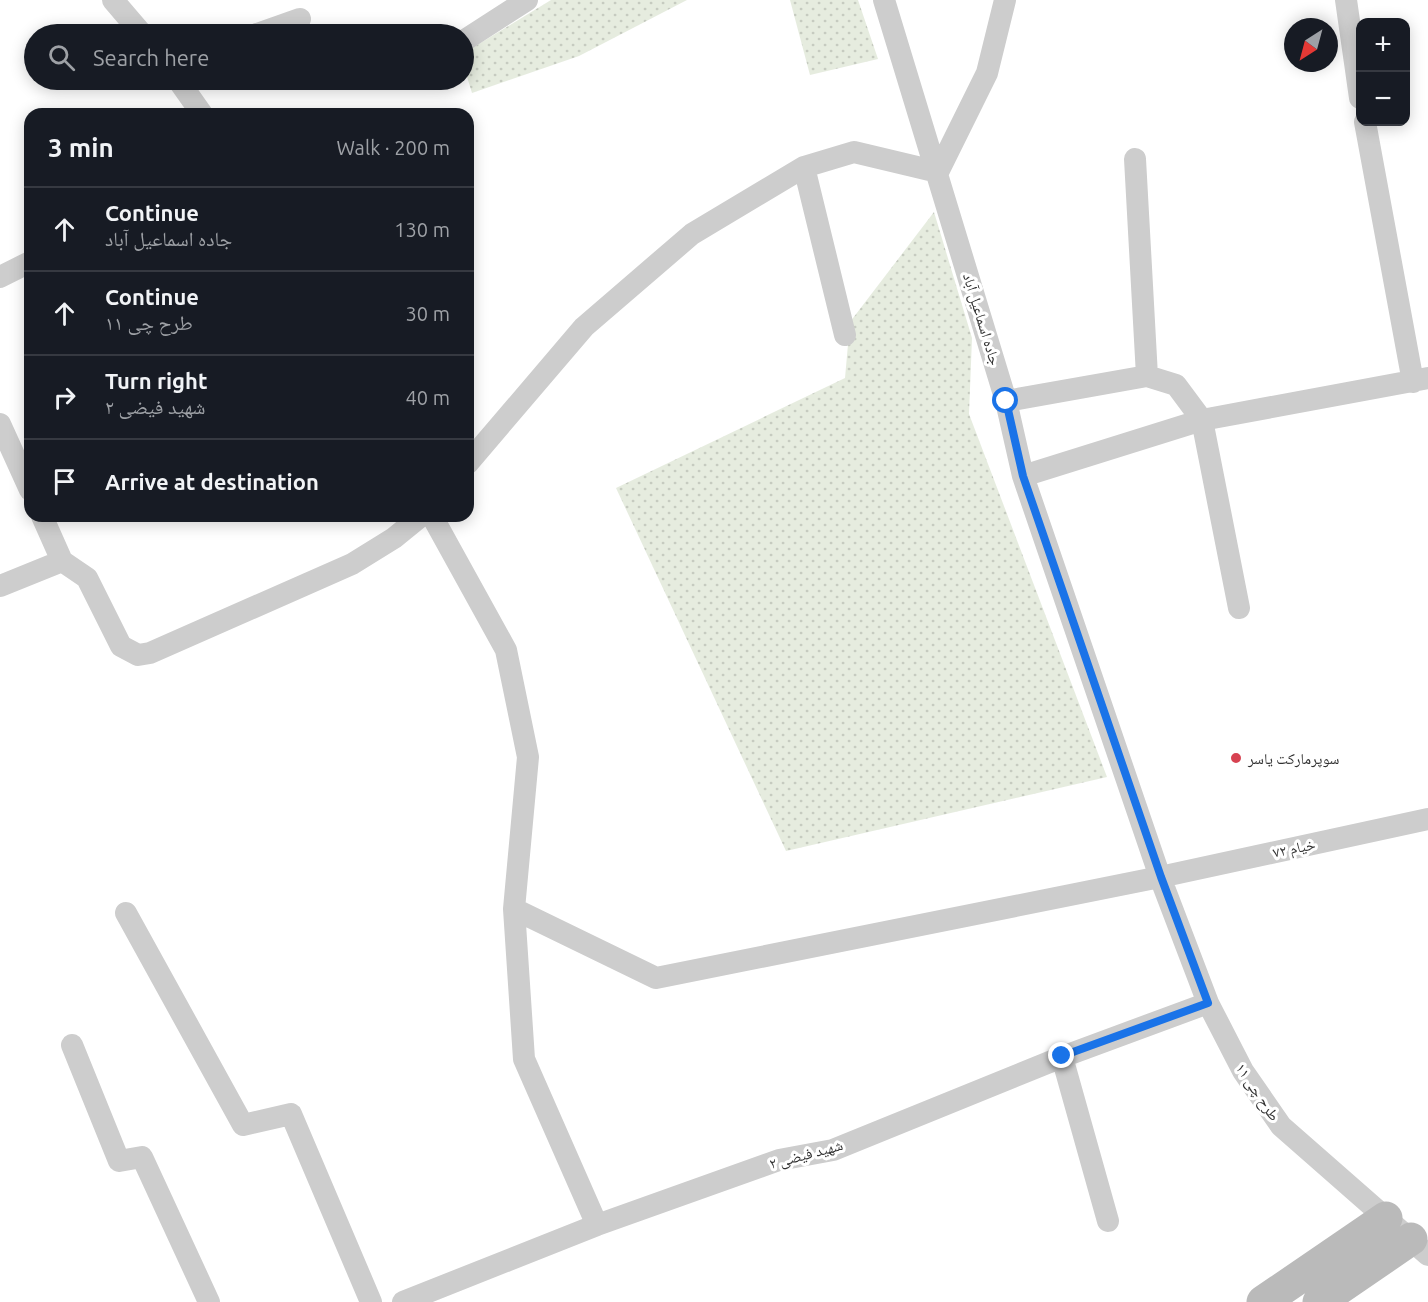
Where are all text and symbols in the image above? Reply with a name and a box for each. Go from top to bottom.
north arrow [1284,18,1338,72]
map controls [1356,18,1410,126]
button: + [1356,18,1410,72]
search box [24,24,474,90]
icon: search [45,41,78,74]
text: Search here [93,45,209,70]
button: − [1356,72,1410,126]
text: 3 min [48,133,114,162]
text: Walk · 200 m [337,136,450,159]
text: Continue [105,200,199,225]
icon: ahead [48,213,81,246]
text: 130 m [394,218,450,241]
text: جاده اسماعیل آباد [105,227,232,250]
street label: جاده اسماعیل آباد [958,271,1004,368]
text: Continue [105,284,199,309]
icon: ahead [48,297,81,330]
text: 30 m [406,302,450,325]
text: طرح چی ۱۱ [105,311,193,334]
text: Turn right [105,368,207,393]
icon: right [48,381,81,414]
text: 40 m [406,386,450,409]
route start [992,387,1018,413]
text: شهید فیضی ۲ [105,395,206,418]
icon: arrive [48,465,81,498]
text: Arrive at destination [105,469,319,494]
place label: سوپرمارکت یاسر [1247,750,1339,768]
marker: سوپرمارکت یاسر [1229,751,1243,765]
street label: خیام ۷۲ [1271,835,1318,863]
route end [1048,1042,1074,1068]
street label: طرح چی ۱۱ [1231,1060,1283,1125]
street label: شهید فیضی ۲ [767,1136,845,1174]

